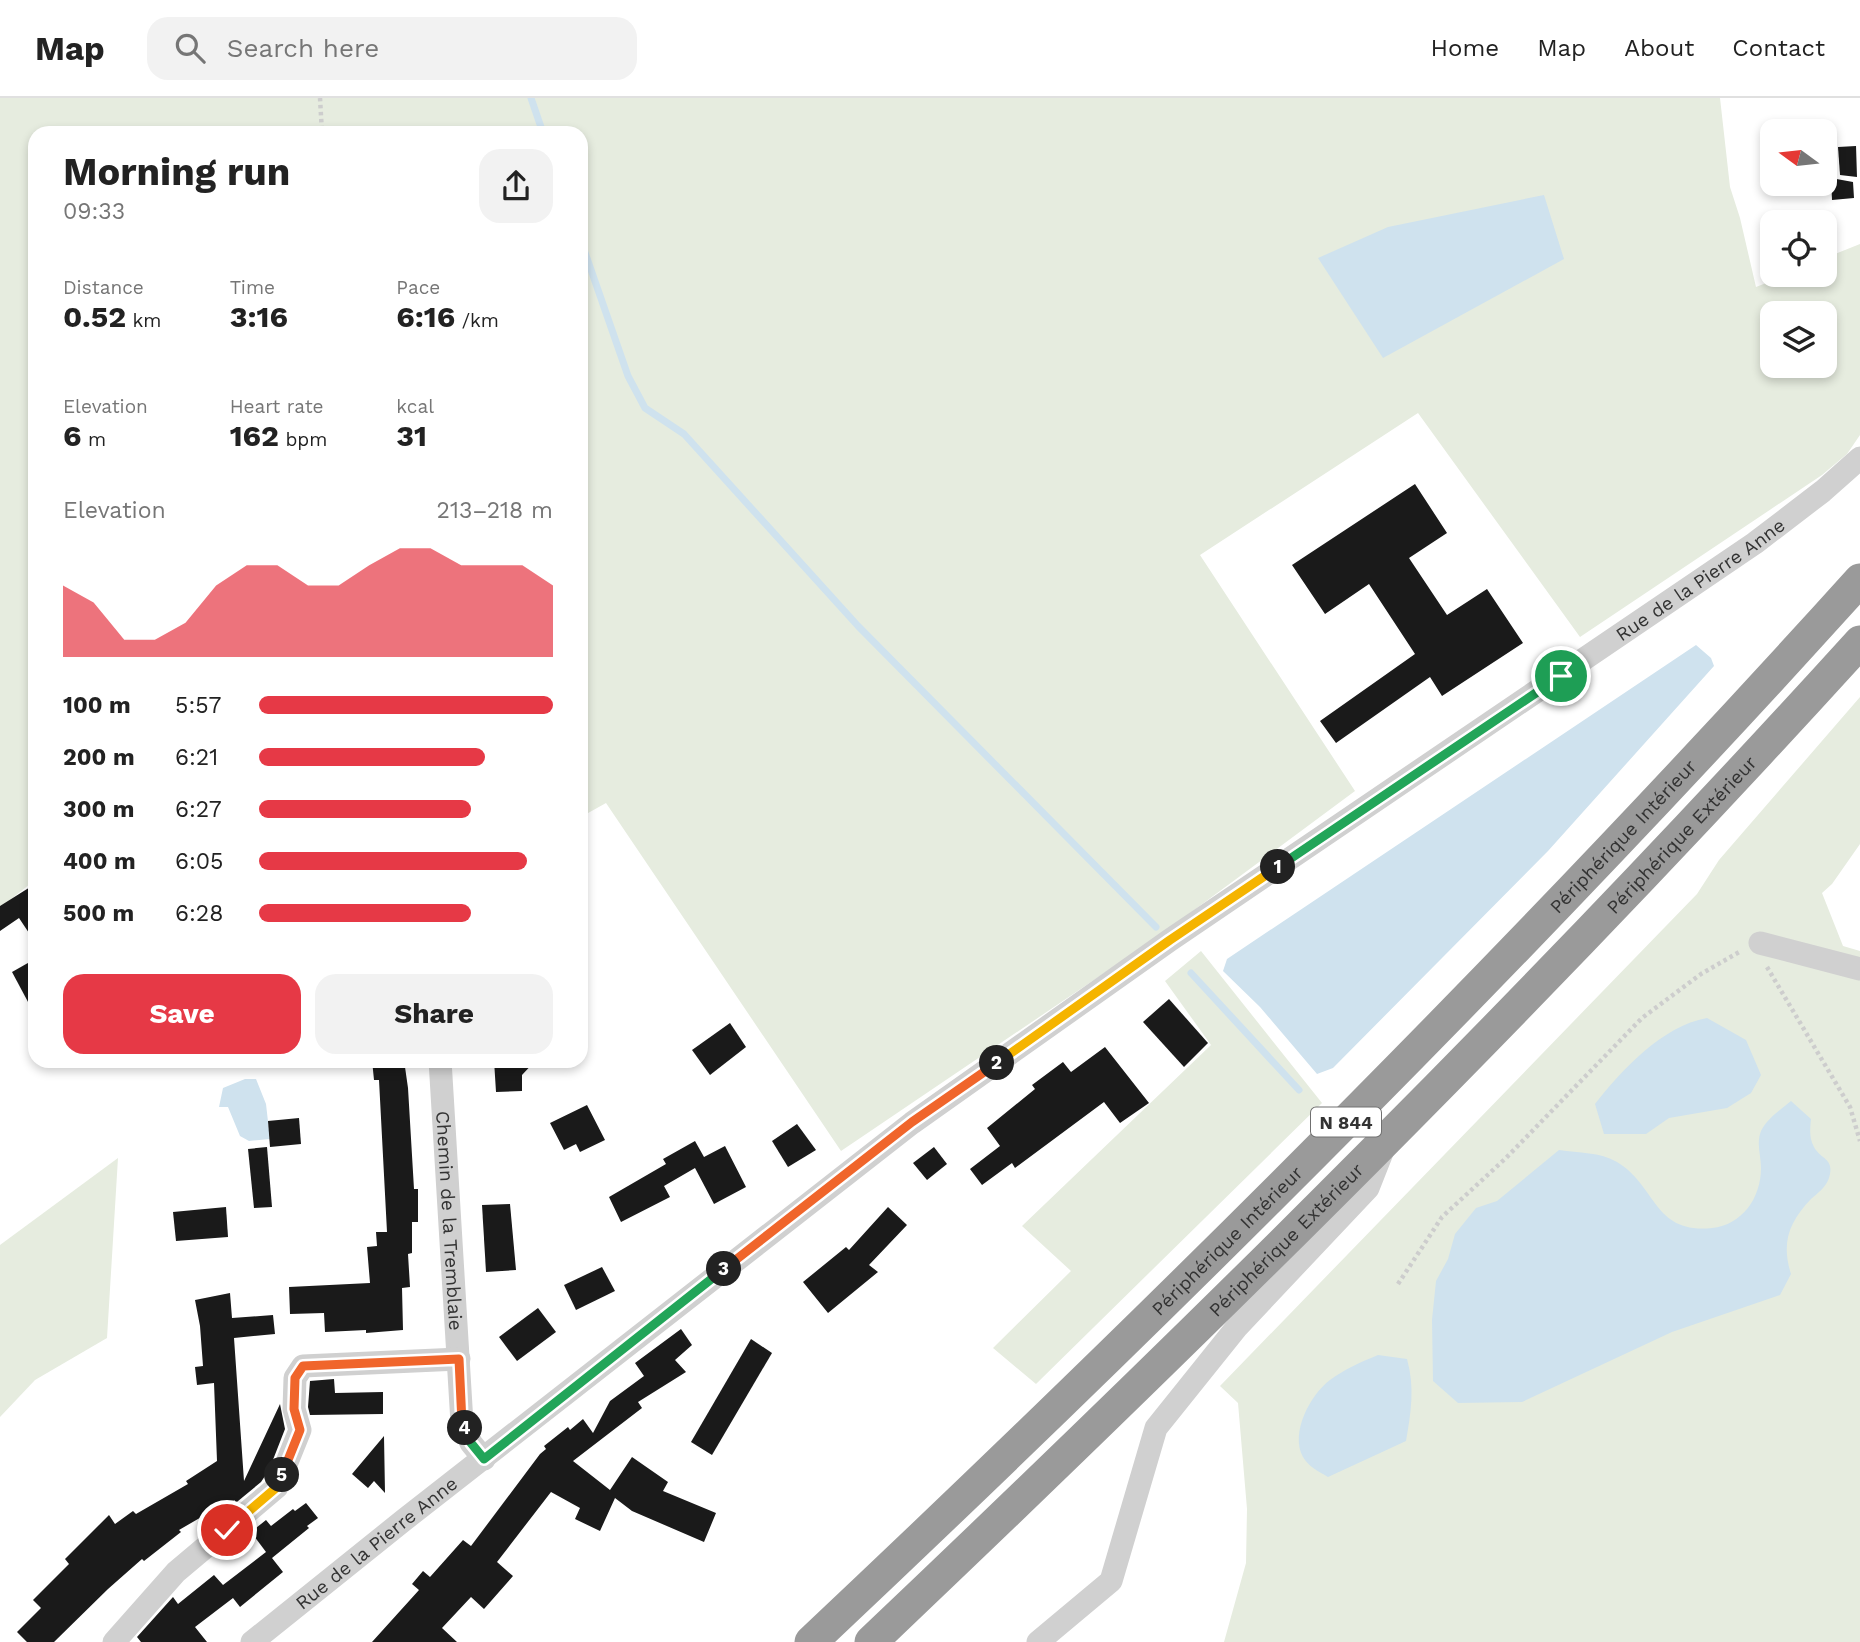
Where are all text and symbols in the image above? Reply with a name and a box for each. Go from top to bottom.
search box [147,17,637,80]
text: Map [35,29,105,68]
icon: search [171,29,209,67]
text: Search here [227,33,379,63]
text: Home [1431,34,1499,62]
text: Map [1537,34,1586,62]
text: About [1624,34,1694,62]
text: Contact [1732,34,1825,62]
north arrow [1760,119,1838,196]
map controls [1760,119,1837,378]
button: share [479,149,553,223]
text: Morning run [63,150,290,194]
text: 09:33 [63,198,125,225]
button: locate [1760,210,1837,287]
text: Distance [63,276,144,299]
text: Time [230,276,275,299]
text: Pace [396,276,440,299]
text: 0.52 [63,299,126,334]
text: 3:16 [230,299,288,334]
text: 6:16 [396,299,455,334]
button: layers [1760,301,1837,378]
text: km [126,309,161,332]
text: /km [455,309,499,332]
text: Elevation [63,395,148,418]
text: Heart rate [230,395,324,418]
text: kcal [396,395,434,418]
text: 6 [63,418,81,453]
text: 162 [230,418,279,453]
text: 31 [396,418,427,453]
text: m [81,428,106,451]
text: bpm [279,428,327,451]
text: Elevation [63,497,166,524]
text: 213–218 m [437,497,553,524]
street label: Rue de la Pierre Anne [1611,513,1789,646]
pin [1531,646,1591,706]
icon: arrive [1542,657,1580,695]
text: 100 m [63,692,131,719]
text: 5:57 [175,692,221,719]
text: 200 m [63,744,135,771]
text: 6:21 [175,744,218,771]
street label: Périphérique Extérieur [1601,751,1761,918]
street label: Périphérique Intérieur [1545,754,1701,918]
text: 300 m [63,796,134,823]
text: 6:27 [175,796,222,823]
text: 400 m [63,848,136,875]
text: 6:05 [175,848,223,875]
pin: 1 [1260,850,1296,884]
text: 1 [1273,855,1282,878]
text: 500 m [63,900,134,927]
text: 6:28 [175,900,223,927]
button: Save [63,974,301,1054]
button: Share [315,974,553,1054]
pin: 2 [979,1046,1014,1080]
text: 2 [991,1051,1002,1074]
road number: N 844 [1311,1107,1381,1136]
street label: Chemin de la Tremblaie [432,1110,468,1331]
street label: Périphérique Extérieur [1204,1158,1368,1321]
street label: Périphérique Intérieur [1147,1161,1307,1320]
pin: 3 [706,1252,742,1286]
text: 3 [718,1257,729,1280]
pin: 4 [448,1410,482,1446]
text: 4 [458,1416,471,1439]
pin: 5 [264,1458,300,1492]
text: 5 [276,1463,287,1486]
street label: Rue de la Pierre Anne [291,1471,462,1614]
pin [197,1500,257,1560]
icon: check [208,1511,246,1549]

